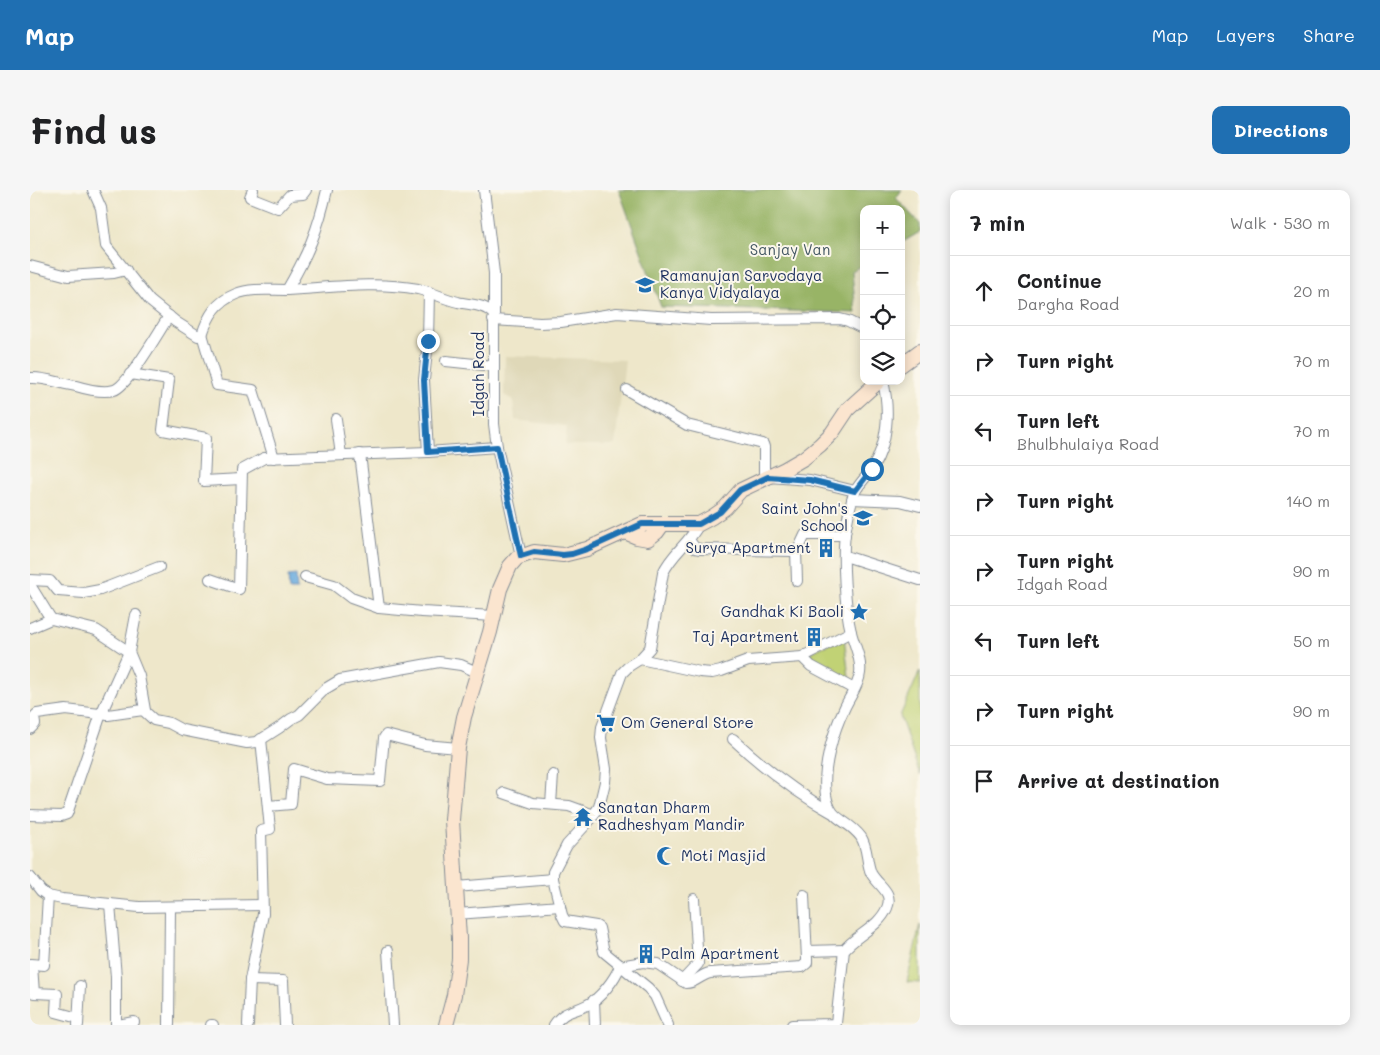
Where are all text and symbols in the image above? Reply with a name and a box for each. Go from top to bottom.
text: Map [25,20,74,51]
text: Map [1152,23,1188,47]
text: Layers [1216,23,1275,47]
text: Share [1303,23,1355,47]
button: Directions [1212,106,1350,154]
text: Find us [30,107,157,153]
map controls [860,205,905,385]
button: + [860,205,905,250]
text: 7 min [970,209,1025,236]
text: Walk · 530 m [1230,212,1330,233]
park label: Sanjay Van [750,239,830,259]
button: − [860,250,905,295]
place label: Ramanujan Sarvodaya Kanya Vidyalaya [660,265,822,302]
text: Continue [1017,268,1102,293]
school or university icon: Ramanujan Sarvodaya Kanya Vidyalaya [634,274,656,296]
icon: ahead [970,277,998,305]
text: 20 m [1293,280,1330,301]
text: Dargha Road [1017,293,1119,314]
button: locate [860,295,905,340]
route end [417,330,440,353]
street label: Idgah Road [468,332,488,416]
button: layers [860,340,905,385]
icon: right [970,347,998,375]
text: Turn right [1017,348,1114,373]
text: 70 m [1293,350,1330,371]
text: Turn left [1017,408,1100,433]
icon: left [970,417,998,445]
text: 70 m [1293,420,1330,441]
text: Bhulbhulaiya Road [1017,433,1159,454]
route start [861,458,884,481]
icon: right [970,487,998,515]
text: Turn right [1017,488,1114,513]
text: 140 m [1286,490,1330,511]
place label: Saint John's School [761,498,848,535]
school or university icon: Saint John's School [852,507,874,529]
place label: Surya Apartment [686,537,811,557]
building icon: Surya Apartment [815,537,837,559]
text: Turn right [1017,548,1114,573]
icon: right [970,557,998,585]
text: 90 m [1293,560,1330,581]
text: Idgah Road [1017,573,1107,594]
place label: Gandhak Ki Baoli [721,601,844,621]
place icon: Gandhak Ki Baoli [848,601,870,623]
place label: Taj Apartment [692,626,799,646]
building icon: Taj Apartment [803,626,825,648]
icon: left [970,627,998,655]
text: Turn left [1017,628,1100,653]
text: 50 m [1293,630,1330,651]
icon: right [970,697,998,725]
text: Turn right [1017,698,1114,723]
text: 90 m [1293,700,1330,721]
supermarket icon: Om General Store [595,712,617,734]
place label: Om General Store [621,712,754,732]
icon: arrive [970,767,998,795]
text: Arrive at destination [1017,768,1220,793]
place label: Sanatan Dharm Radheshyam Mandir [598,797,745,834]
temple icon: Sanatan Dharm Radheshyam Mandir [572,806,594,828]
mosque icon: Moti Masjid [655,845,677,867]
place label: Moti Masjid [681,845,766,865]
building icon: Palm Apartment [635,943,657,965]
place label: Palm Apartment [661,943,779,963]

